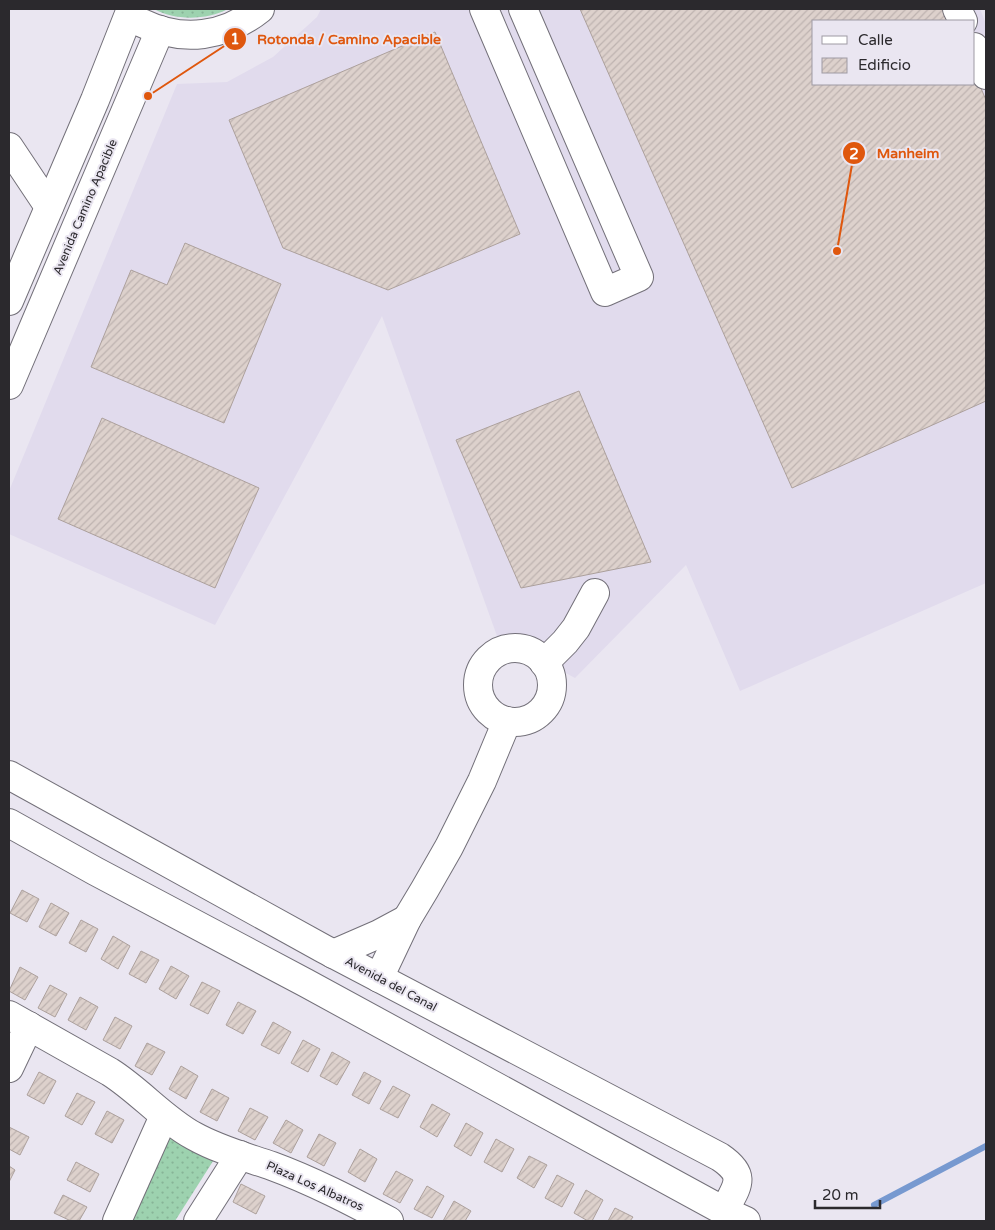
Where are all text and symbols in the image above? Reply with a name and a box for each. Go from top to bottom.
legend [812,20,975,85]
callout: Rotonda / Camino Apacible [222,24,451,53]
text: 1 [230,30,240,48]
text: Rotonda / Camino Apacible [257,31,441,48]
text: Calle [858,31,893,49]
text: Edificio [858,56,911,74]
street label: Avenida Camino Apacible [50,137,120,277]
callout: Manheim [842,139,949,168]
text: 2 [849,145,859,163]
text: Manheim [877,145,939,162]
street label: Avenida del Canal [343,954,439,1014]
street label: Plaza Los Albatros [264,1158,366,1214]
scale bar [815,1178,880,1210]
text: 20 m [822,1186,859,1204]

